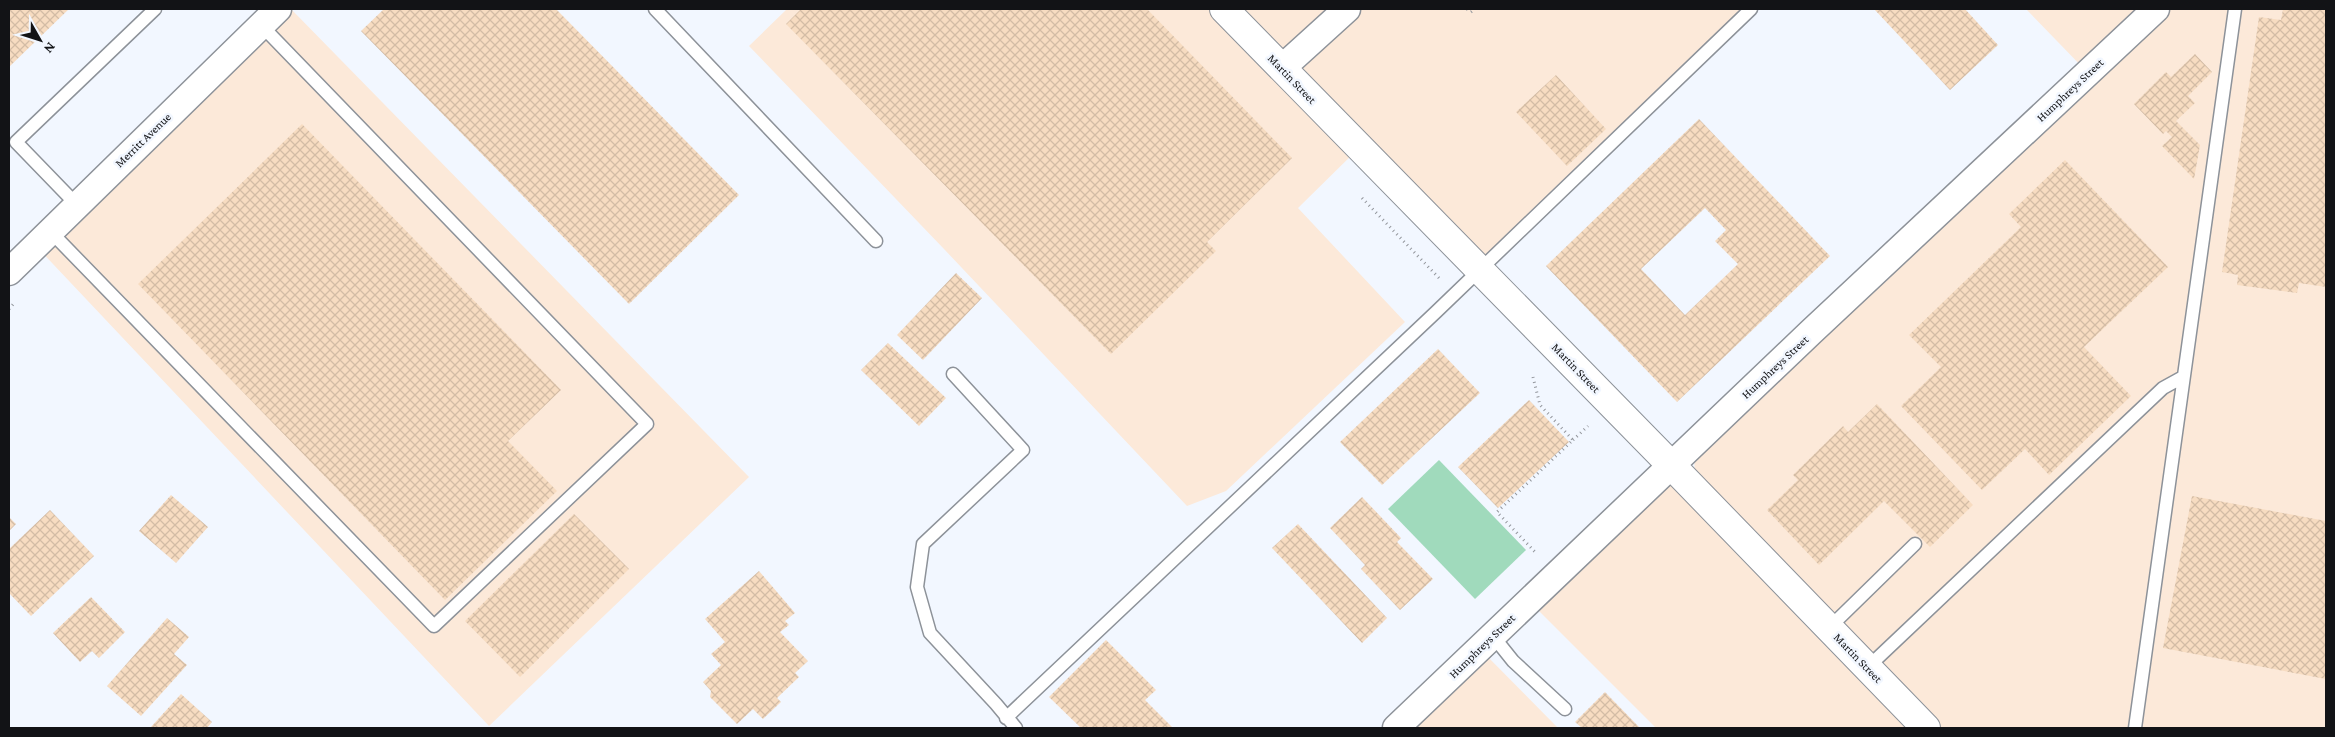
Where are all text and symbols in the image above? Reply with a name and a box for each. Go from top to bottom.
north arrow [15,15,65,65]
text: N [41,39,59,57]
street label: Martin Street [1265,51,1320,108]
street label: Humphreys Street [2034,55,2107,125]
street label: Merritt Avenue [112,110,174,170]
street label: Humphreys Street [1739,332,1812,402]
street label: Martin Street [1549,340,1604,397]
street label: Humphreys Street [1446,610,1519,681]
street label: Martin Street [1831,630,1886,687]

